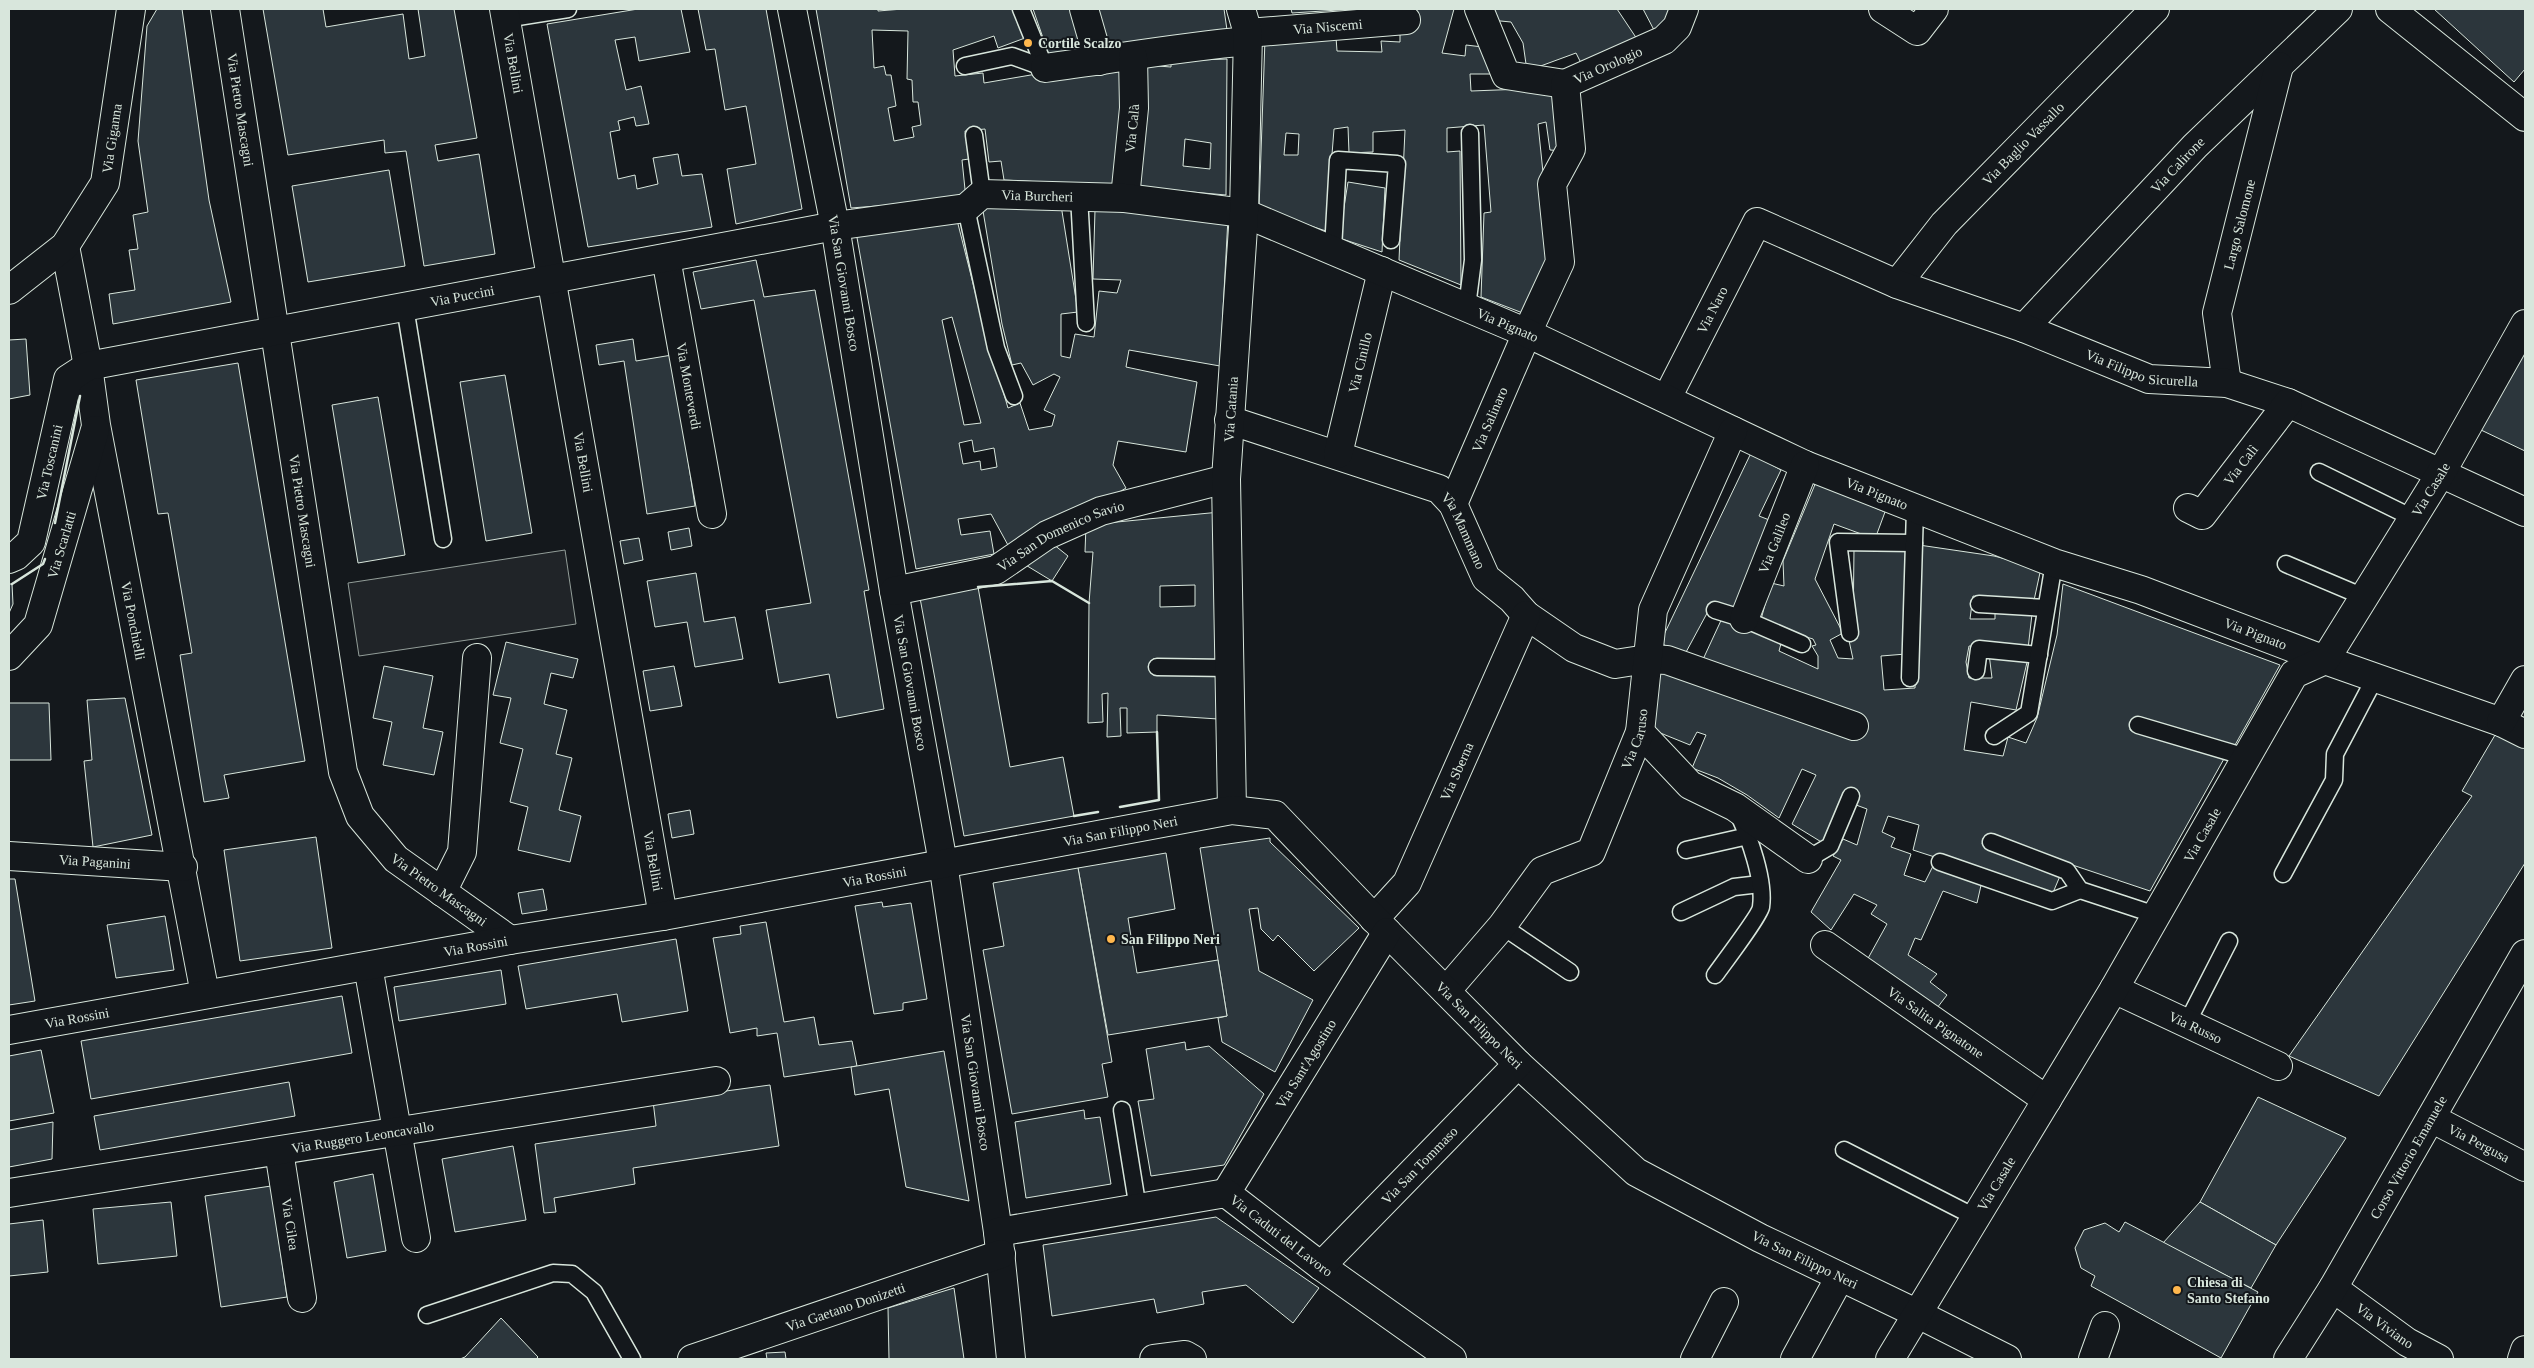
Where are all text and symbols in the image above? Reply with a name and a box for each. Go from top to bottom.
street label: Via Niscemi [1292,17,1363,37]
street label: Via Bellini [500,32,526,95]
place label: Cortile Scalzo [1038,36,1122,51]
marker: Cortile Scalzo [1022,37,1034,49]
street label: Via Orologio [1571,44,1645,87]
street label: Via Pietro Mascagni [224,52,256,168]
street label: Via Baglio Vassallo [1979,99,2067,188]
street label: Via Giganna [100,102,125,174]
street label: Via Calà [1123,103,1142,153]
street label: Via Calirone [2148,134,2208,196]
street label: Largo Salomone [2221,178,2258,271]
street label: Via Burcheri [1001,188,1074,205]
street label: Via San Giovanni Bosco [825,214,862,352]
street label: Via Puccini [429,283,496,310]
street label: Via Naro [1694,284,1731,336]
street label: Via Pignato [1474,306,1541,345]
street label: Via Cinillo [1346,331,1375,395]
street label: Via Monteverdi [673,341,704,431]
street label: Via Filippo Sicurella [2083,347,2199,390]
street label: Via Catania [1222,375,1241,443]
street label: Via Salinaro [1469,385,1511,455]
street label: Via Toscanini [34,423,65,501]
street label: Via Bellini [570,431,596,494]
street label: Via Calì [2221,442,2261,488]
street label: Via Pietro Mascagni [286,453,318,569]
street label: Via Casale [2409,460,2453,519]
street label: Via Pignato [1843,475,1910,513]
street label: Via Mammano [1438,489,1488,571]
street label: Via San Domenico Savio [995,498,1126,575]
street label: Via Scarlatti [45,509,79,580]
street label: Via Galileo [1756,510,1793,576]
street label: Via Ponchielli [118,580,148,661]
street label: Via San Giovanni Bosco [890,613,930,752]
street label: Via Pignato [2222,615,2289,653]
street label: Via Caruso [1619,708,1650,771]
street label: Via Sberna [1438,740,1477,803]
street label: Via Casale [2181,805,2224,865]
street label: Via San Filippo Neri [1062,813,1179,849]
street label: Via Bellini [640,830,666,893]
street label: Via Pietro Mascagni [388,851,490,929]
street label: Via Paganini [58,852,131,872]
street label: Via Rossini [841,864,908,890]
place label: San Filippo Neri [1121,932,1220,947]
marker: San Filippo Neri [1105,933,1117,945]
street label: Via Rossini [442,934,509,960]
street label: Via San Filippo Neri [1433,979,1525,1072]
street label: Via Salita Pignatone [1884,984,1987,1062]
street label: Via Rossini [44,1005,110,1031]
street label: Via Russo [2166,1009,2224,1047]
street label: Via San Giovanni Bosco [958,1013,993,1152]
street label: Via Sant'Agostino [1273,1017,1339,1111]
street label: Corso Vittorio Emanuele [2367,1093,2450,1222]
street label: Via Ruggero Leoncavallo [290,1119,435,1156]
street label: Via Pergusa [2445,1121,2513,1166]
street label: Via San Tommaso [1379,1124,1461,1207]
street label: Via Casale [1975,1154,2019,1214]
street label: Via Caduti del Lavoro [1227,1192,1335,1280]
street label: Via Cilea [278,1197,302,1252]
street label: Via San Filippo Neri [1749,1228,1860,1292]
place label: Chiesa di Santo Stefano [2187,1275,2270,1306]
street label: Via Gaetano Donizetti [784,1280,907,1335]
marker: Chiesa di Santo Stefano [2171,1284,2183,1296]
street label: Via Viviano [2353,1300,2415,1352]

